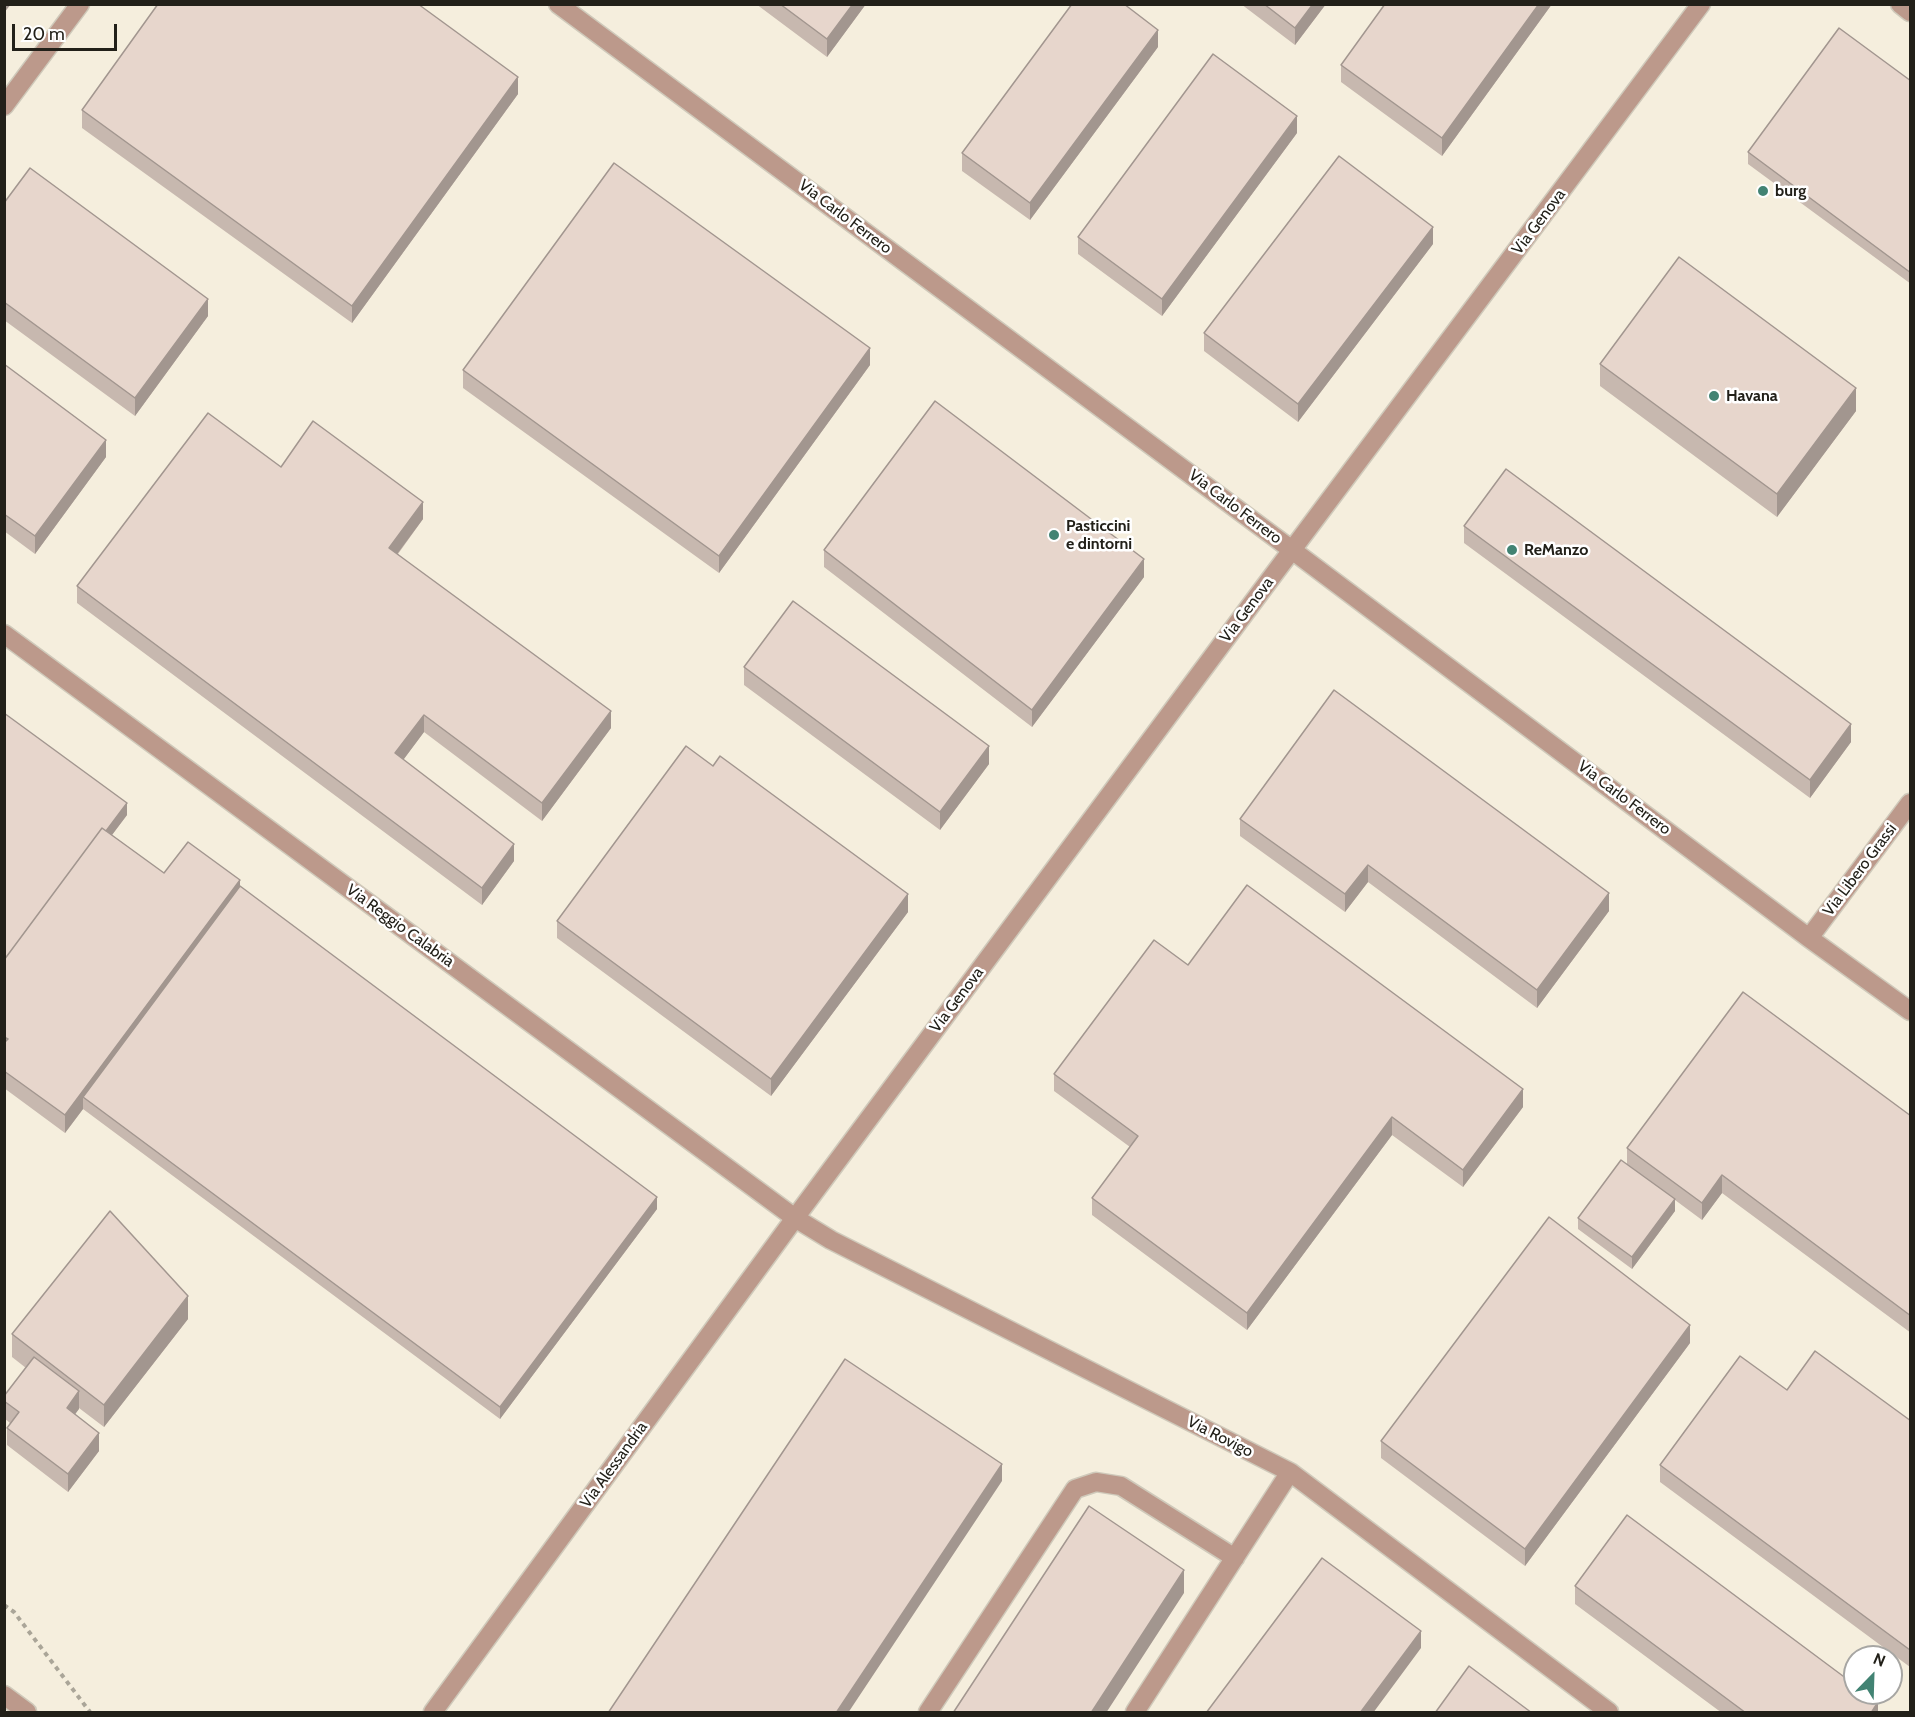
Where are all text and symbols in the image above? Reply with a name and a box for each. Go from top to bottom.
scale bar [15,12,120,50]
text: 20 m [23,23,65,45]
street label: Via Carlo Ferrero [795,176,895,258]
place label: burg [1775,181,1806,201]
marker: burg [1756,184,1770,198]
street label: Via Genova [1508,185,1570,259]
place label: Havana [1726,386,1778,406]
marker: Havana [1707,389,1721,403]
street label: Via Carlo Ferrero [1185,466,1285,548]
place label: Pasticcini e dintorni [1066,516,1132,554]
marker: Pasticcini e dintorni [1047,528,1061,542]
place label: ReManzo [1524,540,1588,560]
marker: ReManzo [1505,543,1519,557]
street label: Via Genova [1216,573,1278,647]
street label: Via Carlo Ferrero [1574,757,1674,839]
street label: Via Libero Grassi [1819,820,1901,920]
street label: Via Reggio Calabria [342,880,458,972]
street label: Via Genova [926,963,988,1037]
street label: Via Rovigo [1184,1412,1256,1462]
street label: Via Alessandria [576,1418,652,1512]
north arrow [1843,1645,1903,1705]
text: N [1871,1649,1888,1671]

